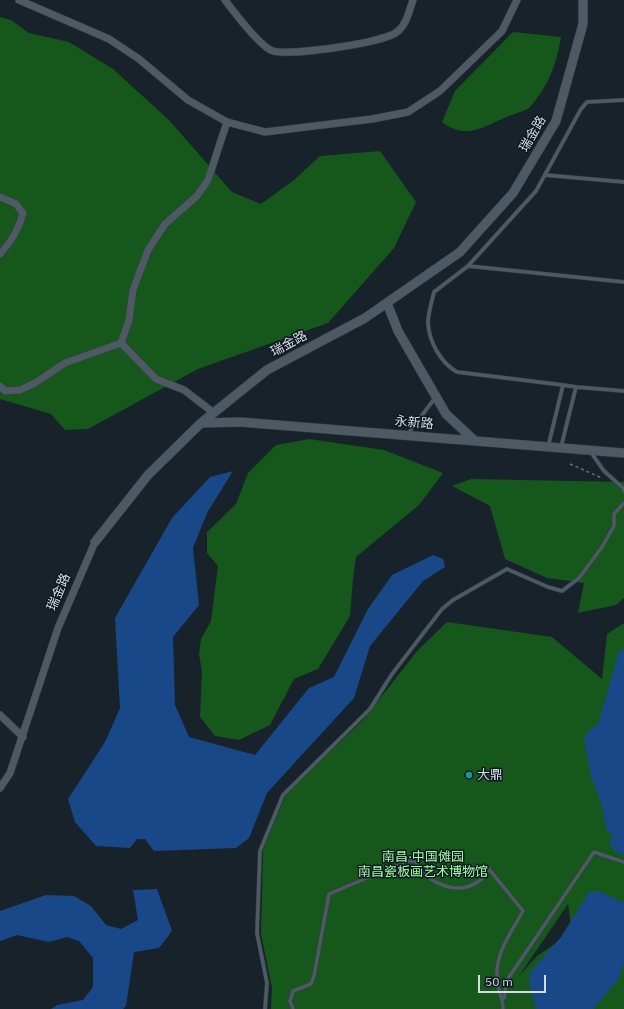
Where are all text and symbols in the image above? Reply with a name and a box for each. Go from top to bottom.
street label: 瑞金路 [516,113,550,155]
street label: 瑞金路 [268,328,310,360]
street label: 永新路 [394,414,434,432]
street label: 瑞金路 [44,571,74,613]
place label: 大鼎 [477,767,503,783]
marker: 大鼎 [464,770,474,780]
park label: 南昌·中国傩园 南昌瓷板画艺术博物馆 [358,849,488,880]
scale bar [480,967,548,993]
text: 50 m [485,974,513,989]

